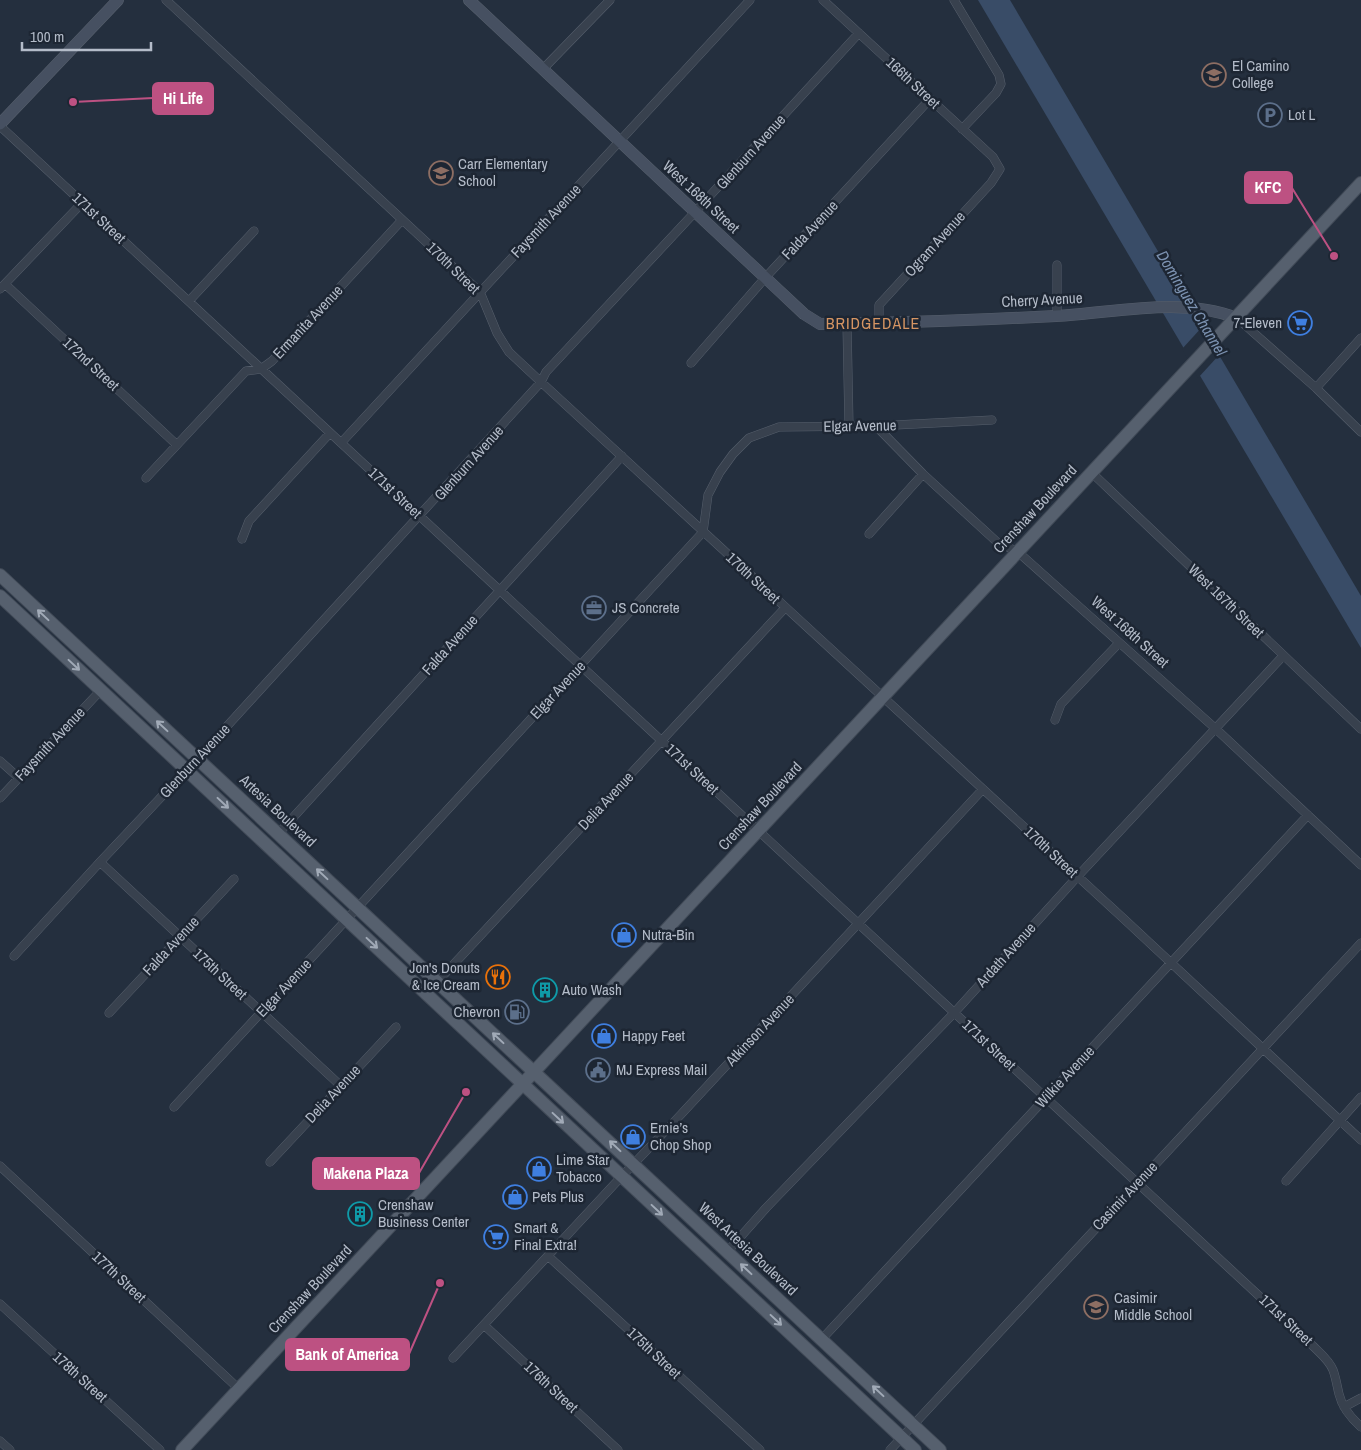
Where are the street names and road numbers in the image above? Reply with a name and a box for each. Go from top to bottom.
street label: 166th Street [882,52,945,114]
street label: Glenburn Avenue [711,109,790,194]
street label: West 168th Street [658,155,745,238]
street label: Faysmith Avenue [506,179,586,262]
street label: 171st Street [68,187,131,248]
street label: Falda Avenue [777,195,843,264]
street label: Ogram Avenue [899,206,970,281]
street label: 170th Street [422,237,485,299]
street label: Ermanita Avenue [268,280,348,363]
street label: Cherry Avenue [1001,287,1083,312]
street label: 172nd Street [58,332,125,396]
street label: Elgar Avenue [823,414,897,437]
street label: Glenburn Avenue [429,420,508,505]
street label: Crenshaw Boulevard [988,460,1081,558]
street label: 171st Street [364,462,427,523]
street label: 170th Street [722,547,785,609]
street label: West 167th Street [1184,559,1269,643]
street label: West 168th Street [1087,591,1174,673]
street label: Falda Avenue [417,610,482,679]
street label: Elgar Avenue [525,656,590,724]
street label: Faysmith Avenue [10,702,90,785]
street label: Glenburn Avenue [155,719,235,803]
street label: 171st Street [661,738,724,799]
street label: Crenshaw Boulevard [713,757,806,855]
street label: Delia Avenue [573,767,638,835]
street label: Artesia Boulevard [235,769,321,852]
street label: 170th Street [1020,821,1083,883]
street label: Falda Avenue [138,911,204,980]
street label: Ardath Avenue [970,918,1040,992]
street label: 175th Street [189,943,252,1005]
street label: Elgar Avenue [251,954,316,1022]
street label: Atkinson Avenue [720,989,799,1071]
street label: 171st Street [958,1014,1021,1075]
street label: Wilkie Avenue [1030,1041,1099,1112]
street label: Delia Avenue [300,1060,365,1128]
street label: Casimir Avenue [1087,1156,1162,1235]
street label: West Artesia Boulevard [694,1197,802,1300]
street label: Crenshaw Boulevard [263,1240,356,1338]
street label: 177th Street [88,1246,151,1308]
street label: 171st Street [1255,1289,1318,1350]
street label: 175th Street [623,1322,686,1384]
street label: 178th Street [48,1346,113,1407]
street label: 176th Street [520,1356,583,1418]

